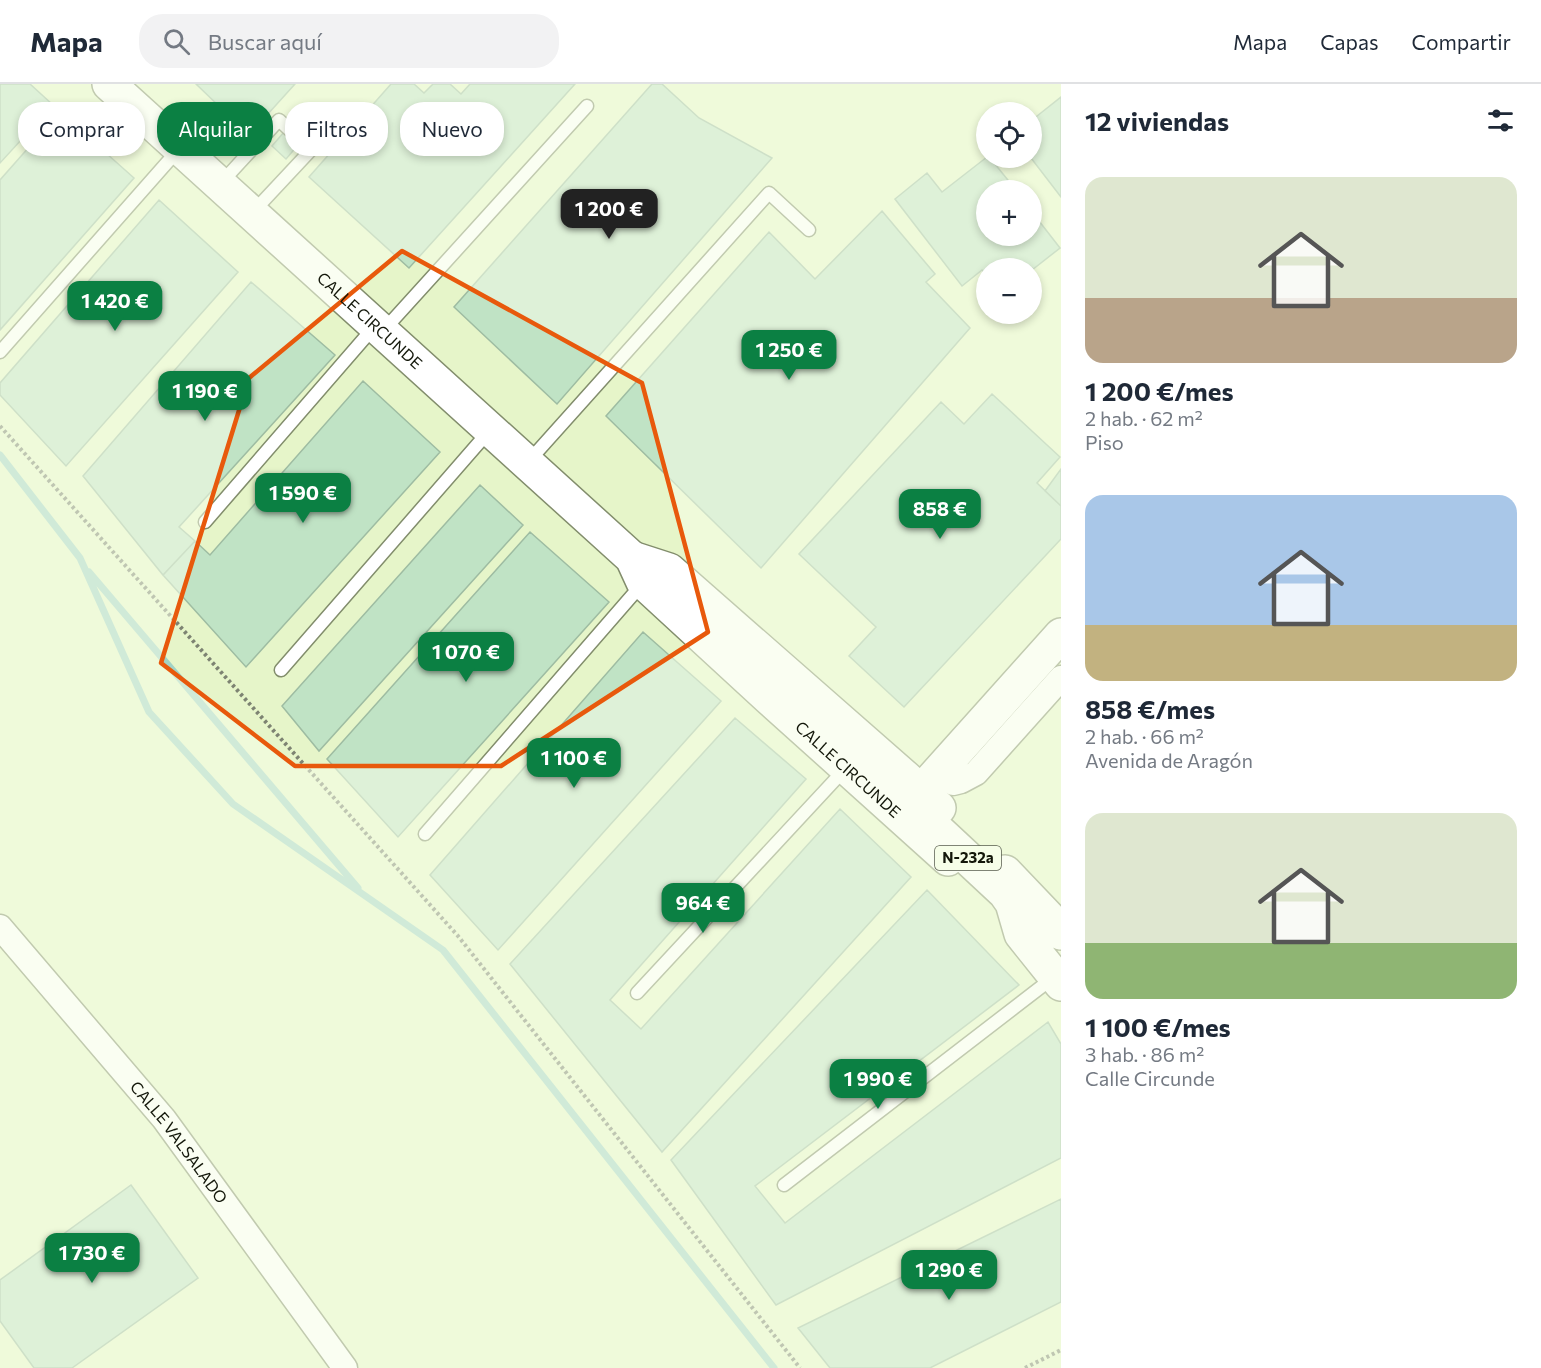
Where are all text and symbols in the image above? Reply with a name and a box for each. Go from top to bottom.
search box [139,14,559,68]
text: Mapa [30,24,103,58]
icon: search [160,25,193,58]
text: Buscar aquí [208,28,322,55]
text: Mapa [1233,29,1287,54]
text: Capas [1320,29,1379,54]
text: Compartir [1412,29,1511,54]
chip: Comprar [18,102,145,156]
chip: Alquilar [157,102,273,156]
chip: Filtros [285,102,388,156]
chip: Nuevo [400,102,504,156]
map controls [976,102,1042,324]
button: locate [976,102,1042,168]
icon: filters [1484,104,1517,137]
text: 12 viviendas [1085,105,1229,136]
button: + [976,180,1042,246]
pin: 1 200 € [554,189,664,240]
text: 1 200 € [575,196,643,220]
icon: home [1247,216,1355,324]
button: − [976,258,1042,324]
street label: CALLE CIRCUNDE [314,268,427,372]
pin: 1 420 € [60,281,170,332]
text: 1 420 € [81,288,149,312]
pin: 1 250 € [734,330,844,381]
text: 1 250 € [755,337,823,361]
pin: 1 190 € [150,371,260,422]
text: 1 200 €/mes [1085,375,1234,406]
text: 1 190 € [172,378,238,402]
text: 2 hab. · 62 m² [1085,406,1203,430]
text: Piso [1085,430,1124,454]
pin: 1 590 € [248,473,358,524]
text: 1 590 € [269,480,337,504]
pin: 858 € [898,489,982,540]
text: 858 € [913,496,967,520]
icon: home [1247,534,1355,642]
pin: 1 070 € [411,632,521,683]
text: 1 070 € [432,639,500,663]
text: 858 €/mes [1085,693,1215,724]
street label: CALLE CIRCUNDE [792,717,905,821]
text: 2 hab. · 66 m² [1085,724,1204,748]
pin: 1 100 € [519,738,629,789]
text: 1 100 € [541,745,607,769]
text: Avenida de Aragón [1085,748,1253,772]
road number: N-232a [935,846,1001,870]
icon: home [1247,852,1355,960]
pin: 964 € [661,883,745,934]
text: 964 € [676,890,730,914]
text: 1 100 €/mes [1085,1011,1231,1042]
text: 3 hab. · 86 m² [1085,1042,1204,1066]
pin: 1 990 € [823,1059,933,1110]
text: 1 990 € [844,1066,912,1090]
text: Calle Circunde [1085,1066,1215,1090]
street label: CALLE VALSALADO [127,1077,232,1207]
pin: 1 730 € [37,1233,147,1284]
text: 1 730 € [59,1240,125,1264]
pin: 1 290 € [894,1250,1004,1301]
text: 1 290 € [915,1257,983,1281]

